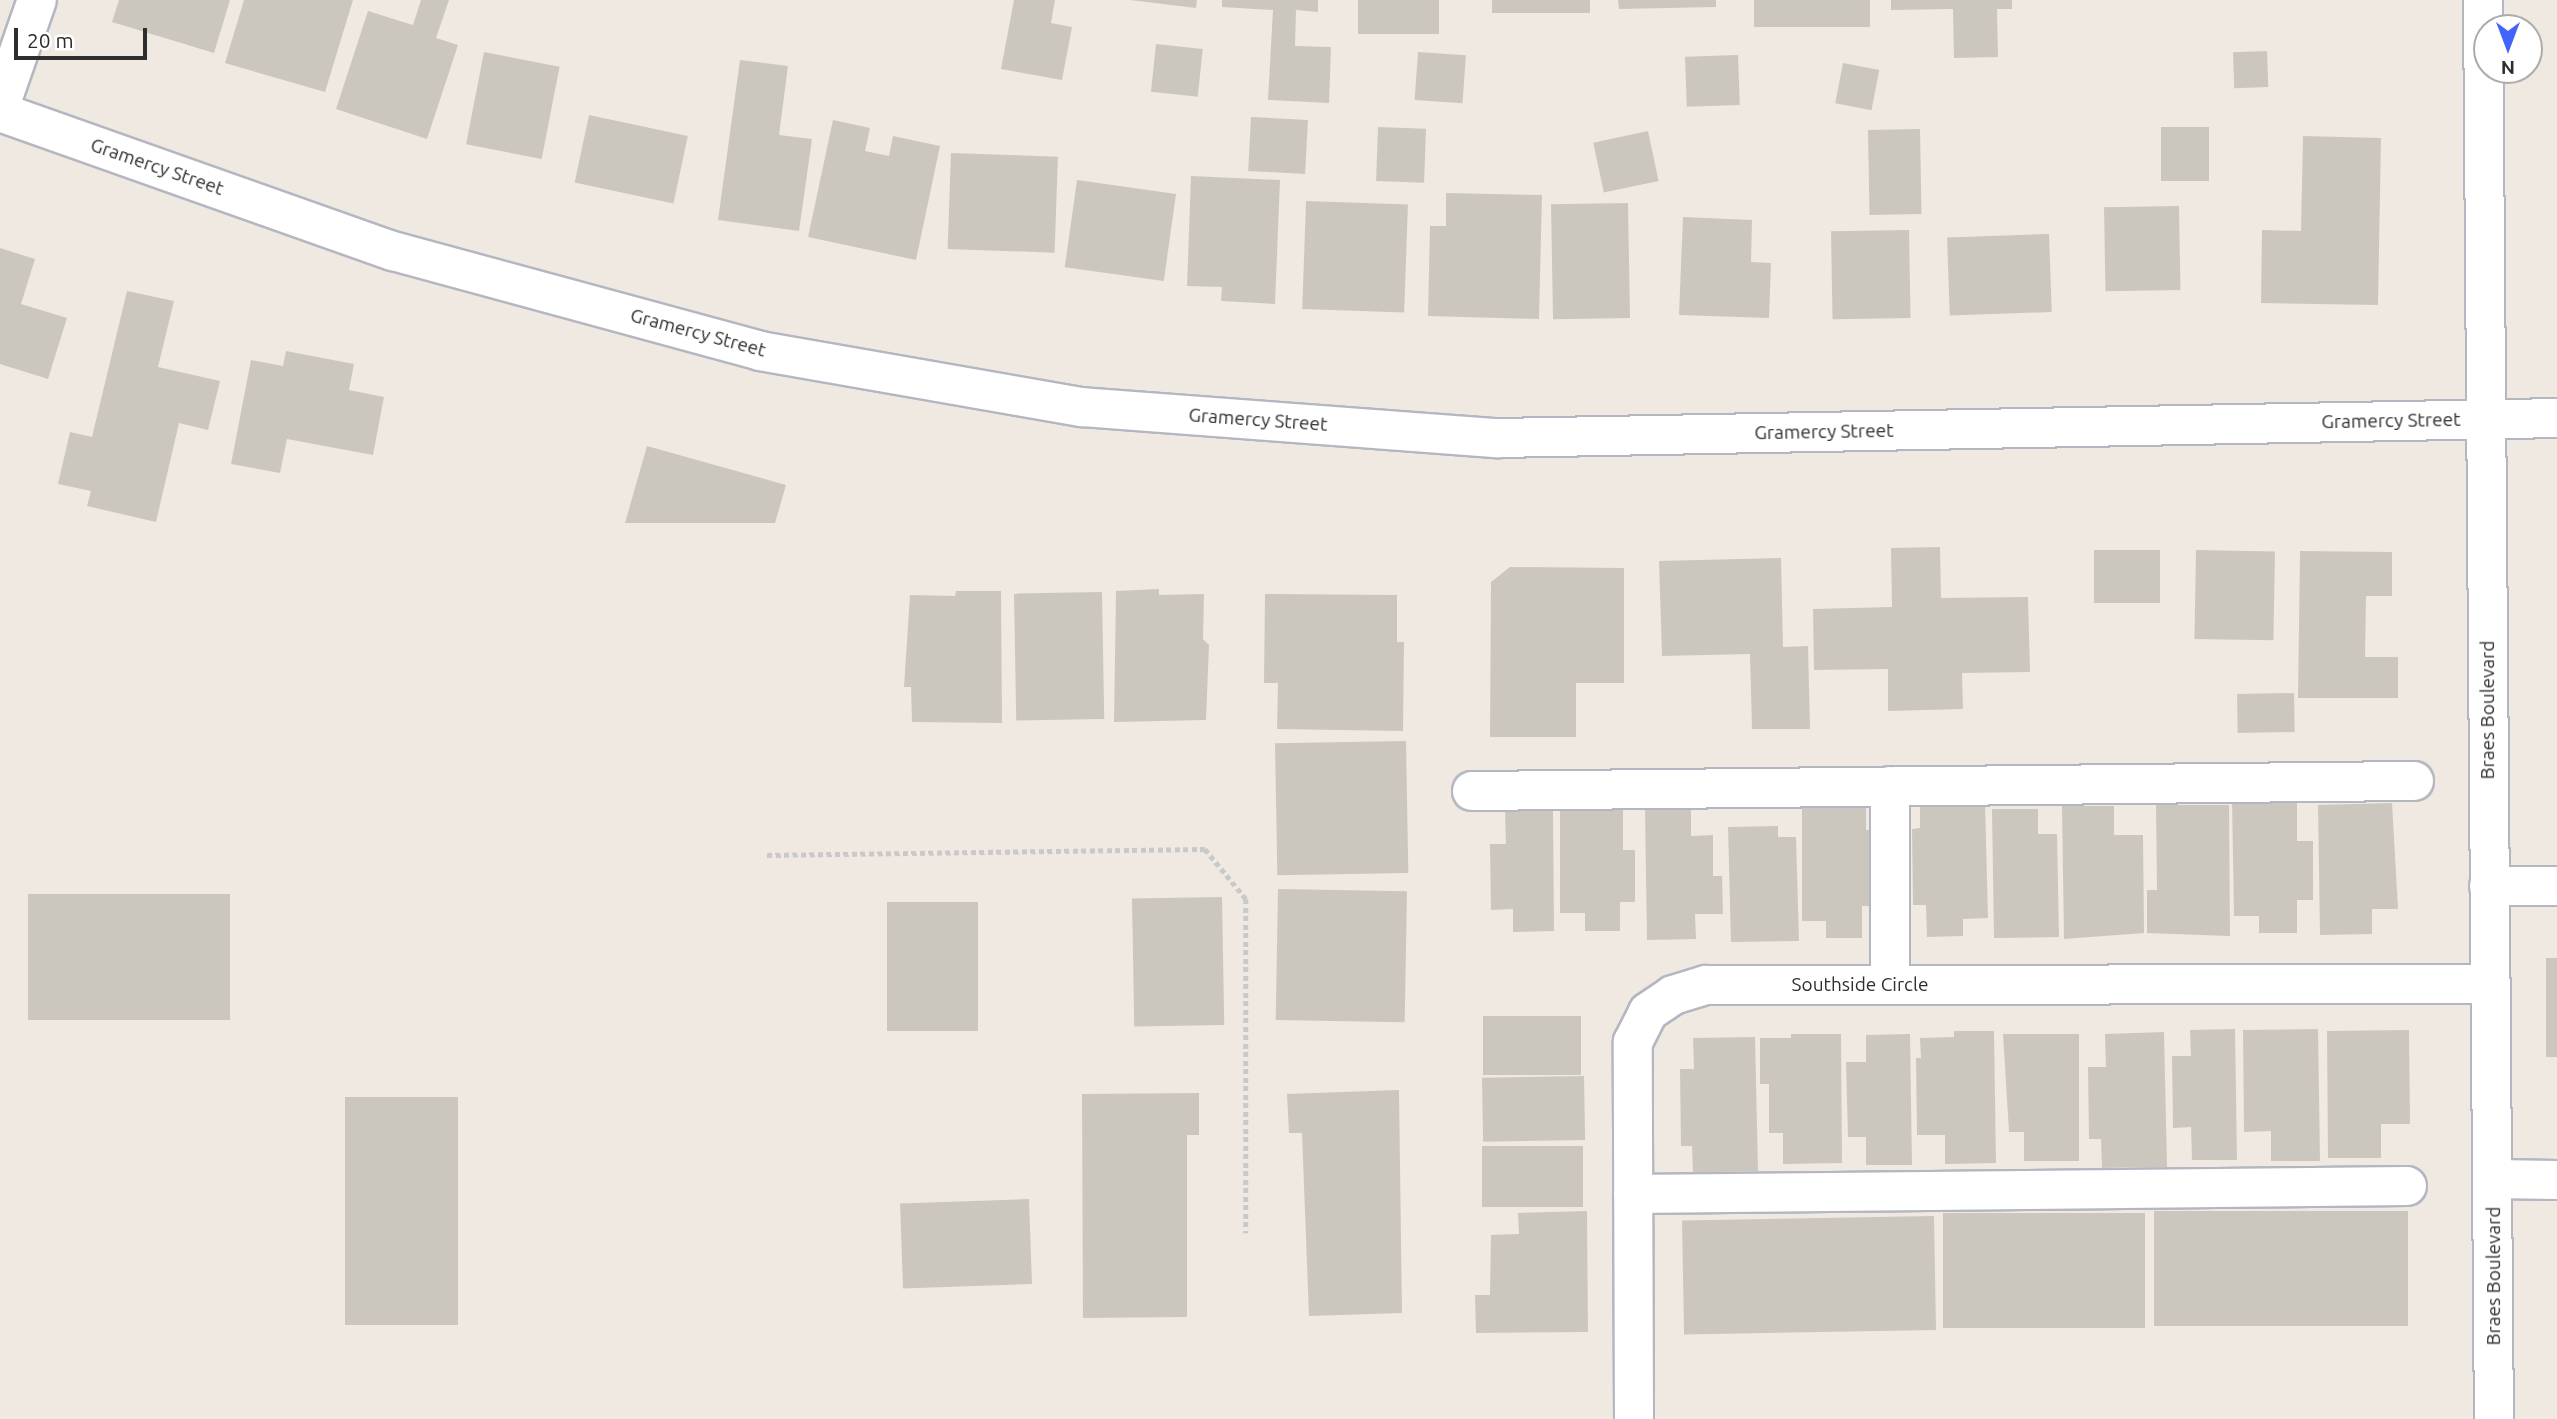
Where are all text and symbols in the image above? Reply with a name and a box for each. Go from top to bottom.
scale bar [18,14,150,58]
north arrow [2473,14,2543,84]
text: 20 m [27,28,74,52]
text: N [2501,57,2515,79]
street label: Gramercy Street [87,134,227,200]
street label: Gramercy Street [628,304,768,362]
street label: Gramercy Street [1188,404,1328,436]
street label: Gramercy Street [2321,408,2461,434]
street label: Gramercy Street [1754,419,1894,445]
street label: Braes Boulevard [2477,641,2499,779]
street label: Southside Circle [1792,974,1928,996]
street label: Braes Boulevard [2483,1207,2505,1345]

